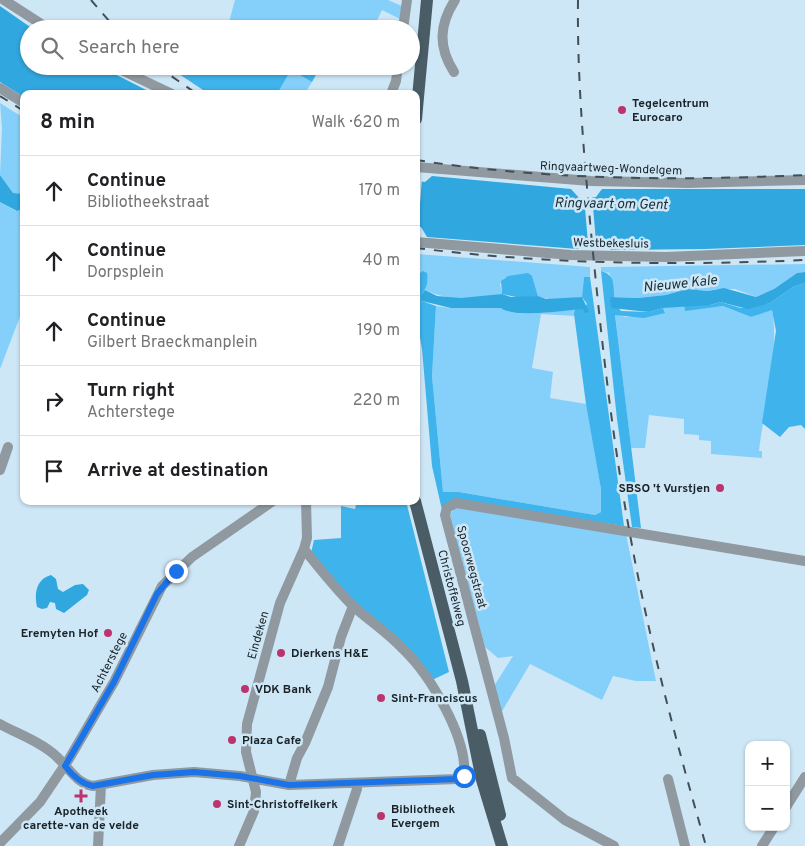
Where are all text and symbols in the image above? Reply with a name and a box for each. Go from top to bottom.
search box [20,20,420,75]
icon: search [38,34,66,62]
text: Search here [78,36,180,60]
place label: Tegelcentrum Eurocaro [632,96,709,126]
marker: Tegelcentrum Eurocaro [616,104,628,116]
text: 8 min [40,109,95,136]
text: Walk · 620 m [311,113,400,133]
street label: Ringvaartweg-Wondelgem [540,159,682,179]
text: Continue [87,169,166,193]
icon: ahead [40,177,68,205]
text: 170 m [359,181,400,201]
text: Bibliotheekstraat [87,193,210,213]
water label: Ringvaart om Gent [554,195,669,214]
street label: Westbekesluis [573,235,649,253]
text: Continue [87,239,166,263]
icon: ahead [40,247,68,275]
text: 40 m [362,251,400,271]
text: Dorpsplein [87,263,164,283]
water label: Nieuwe Kale [642,272,719,297]
text: Continue [87,309,166,333]
icon: ahead [40,317,68,345]
text: 190 m [357,321,400,341]
text: Gilbert Braeckmanplein [87,333,258,353]
text: Turn right [87,379,175,403]
icon: right [40,387,68,415]
text: 220 m [353,391,400,411]
text: Achterstege [87,403,175,423]
icon: arrive [40,457,68,485]
text: Arrive at destination [87,459,268,483]
place label: SBSO 't Vurstjen [618,481,710,497]
marker: SBSO 't Vurstjen [714,482,726,494]
street label: Spoorwegstraat [452,524,490,611]
street label: Christoffelweg [433,548,469,628]
route end [165,560,188,583]
street label: Eindeken [244,609,274,661]
place label: Eremyten Hof [21,626,99,642]
marker: Eremyten Hof [102,627,114,639]
street label: Achterstege [88,629,132,695]
place label: Dierkens H&E [291,646,368,662]
marker: Dierkens H&E [275,647,287,659]
place label: VDK Bank [255,682,312,698]
marker: VDK Bank [239,683,251,695]
place label: Sint-Franciscus [391,691,478,707]
marker: Sint-Franciscus [375,692,387,704]
place label: Plaza Cafe [242,733,301,749]
marker: Plaza Cafe [226,734,238,746]
map controls [745,741,790,831]
button: + [745,741,790,786]
route start [453,765,476,788]
button: − [745,786,790,831]
marker: Apotheek carette-van de velde [75,790,87,802]
place label: Sint-Christoffelkerk [227,797,338,813]
marker: Sint-Christoffelkerk [211,798,223,810]
place label: Bibliotheek Evergem [391,802,455,832]
place label: Apotheek carette-van de velde [23,804,139,834]
marker: Bibliotheek Evergem [375,810,387,822]

